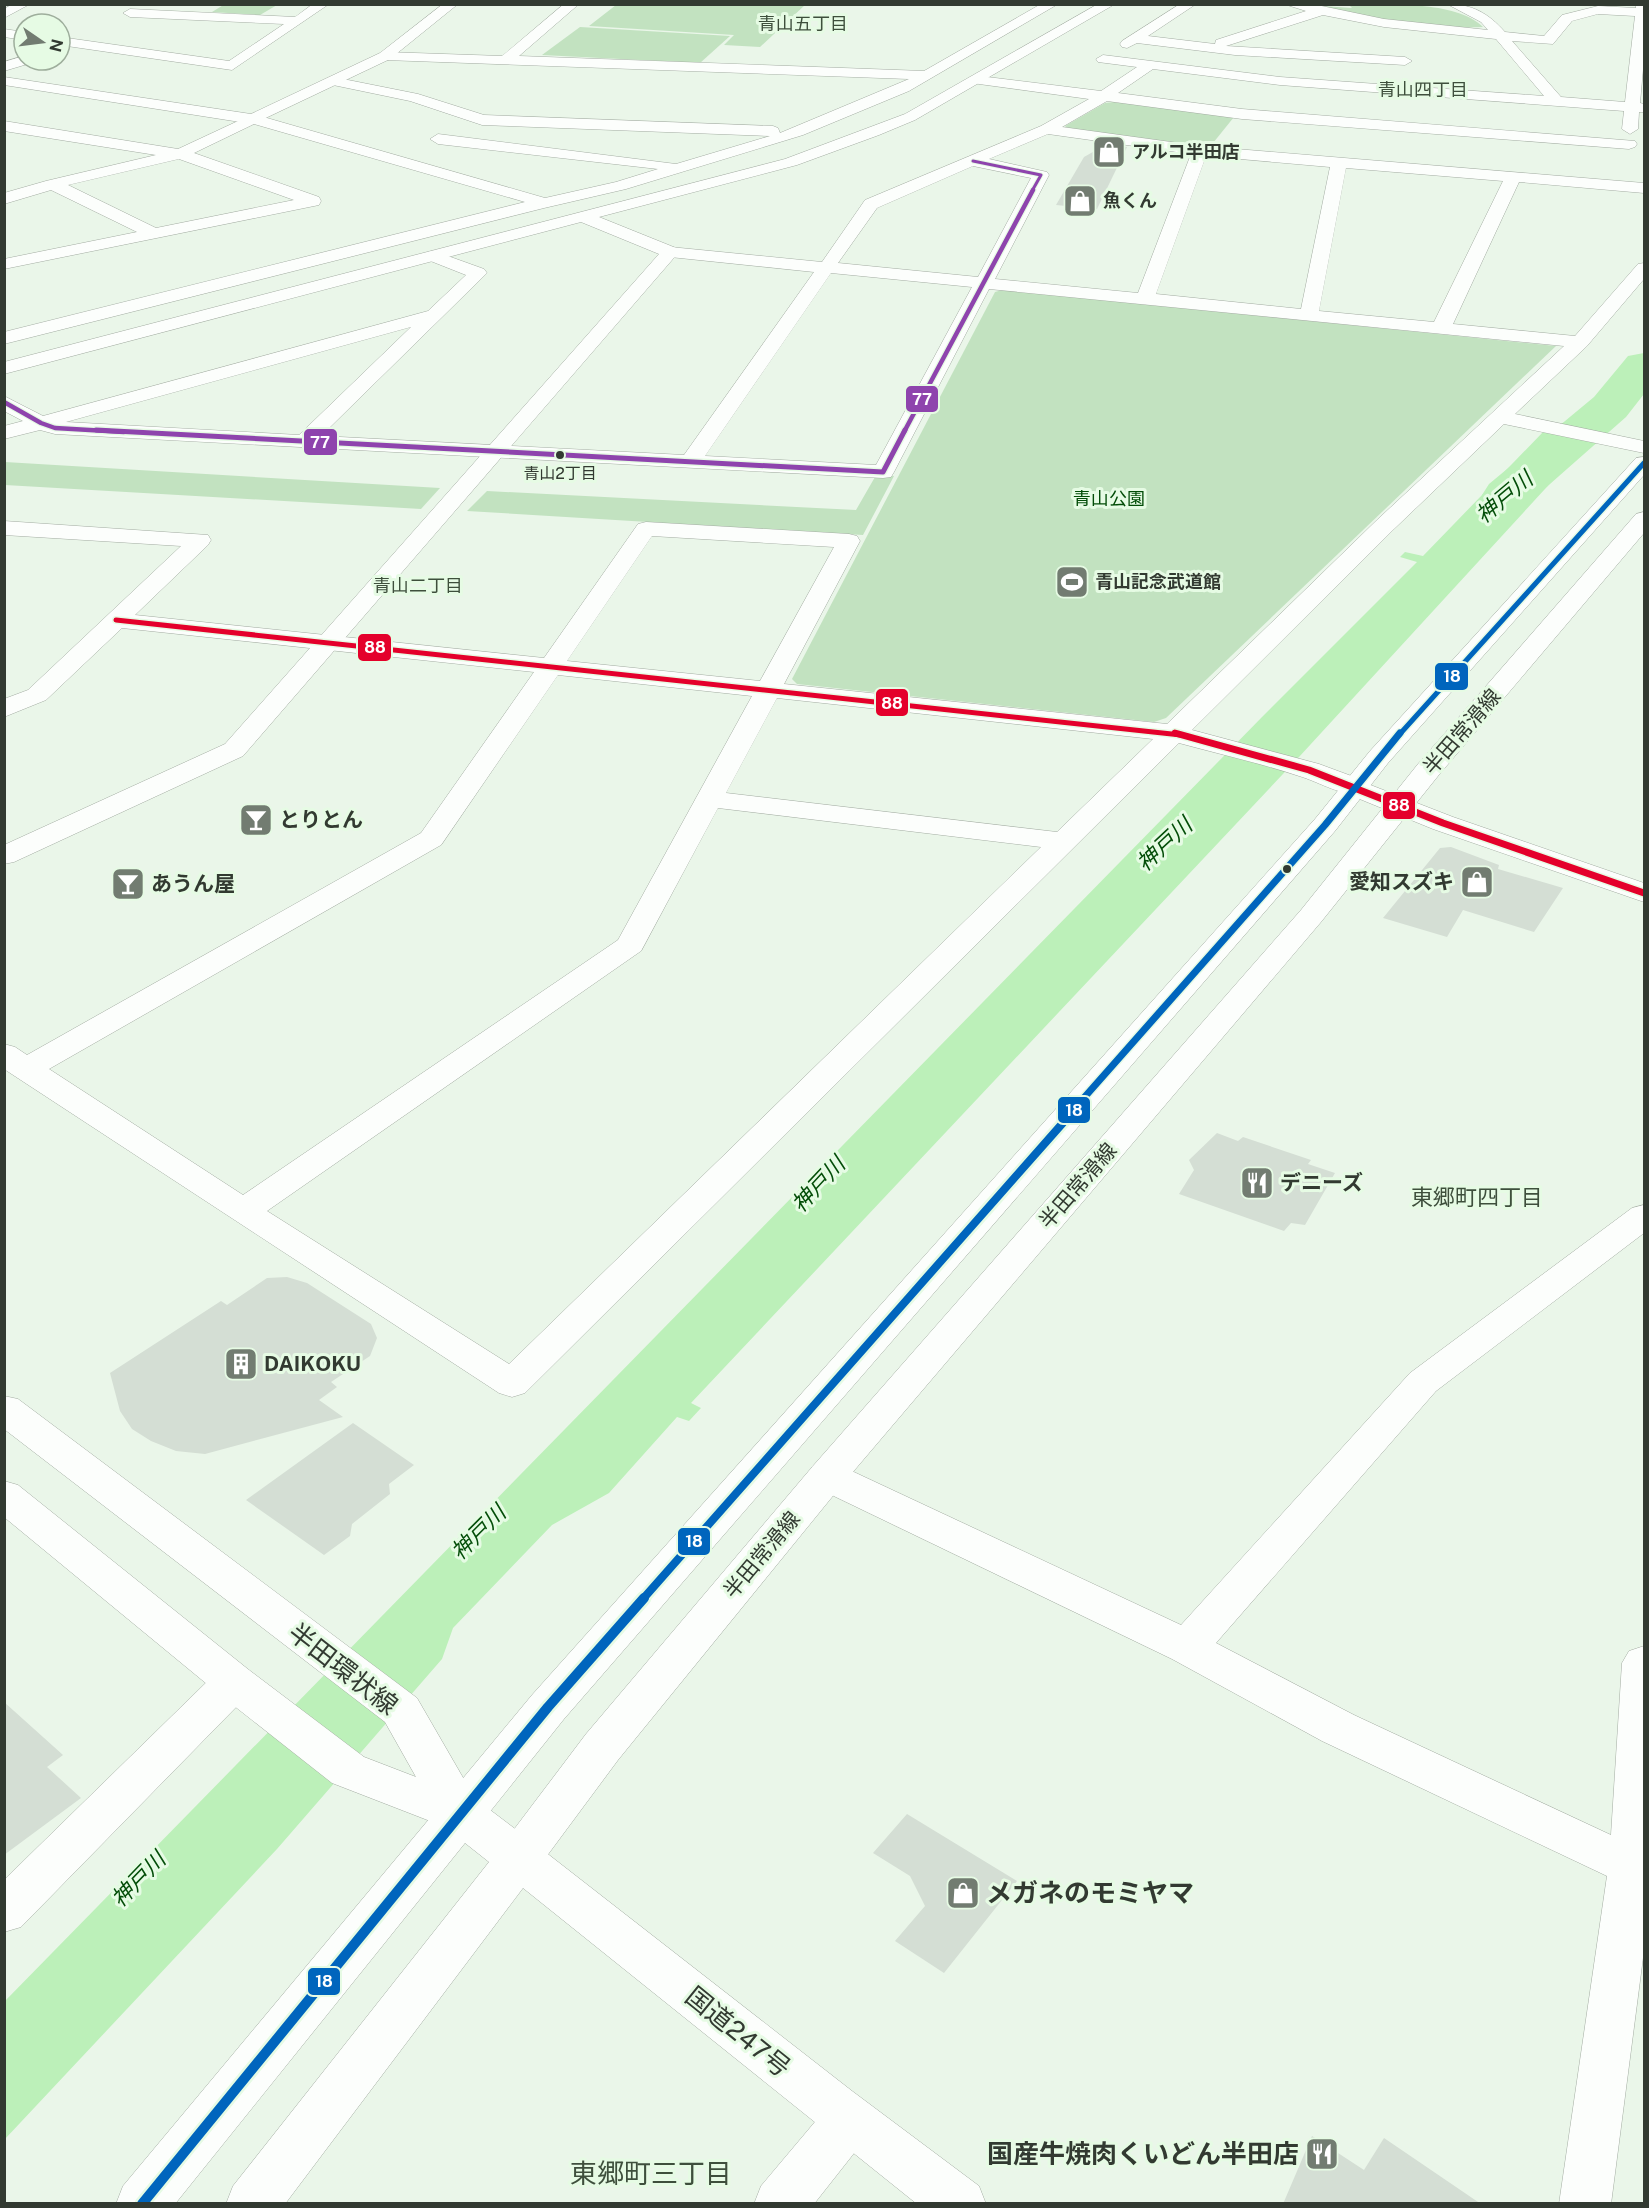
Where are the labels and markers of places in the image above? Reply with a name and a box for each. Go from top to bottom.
shop icon: アルコ半田店 [1091,134,1127,170]
place label: アルコ半田店 [1132,141,1239,162]
shop icon: 魚くん [1062,183,1098,219]
place label: 魚くん [1103,190,1157,211]
marker: 青山2丁目 [554,449,566,461]
place label: 青山2丁目 [523,464,597,483]
sports icon: 青山記念武道館 [1054,564,1090,600]
place label: 青山記念武道館 [1095,571,1221,592]
bar icon: とりとん [238,802,274,838]
place label: とりとん [279,807,363,832]
unlabelled marker [1281,863,1293,875]
shop icon: 愛知スズキ [1459,864,1495,900]
bar icon: あうん屋 [110,866,146,902]
place label: 愛知スズキ [1349,869,1454,894]
place label: あうん屋 [151,871,235,896]
restaurant icon: デニーズ [1239,1165,1275,1201]
place label: デニーズ [1280,1170,1363,1195]
building icon: DAIKOKU [223,1346,259,1382]
place label: DAIKOKU [264,1351,361,1376]
shop icon: メガネのモミヤマ [945,1875,981,1911]
place label: メガネのモミヤマ [986,1877,1194,1908]
restaurant icon: 国産牛焼肉くいどん半田店 [1304,2136,1340,2172]
place label: 国産牛焼肉くいどん半田店 [987,2138,1299,2169]

